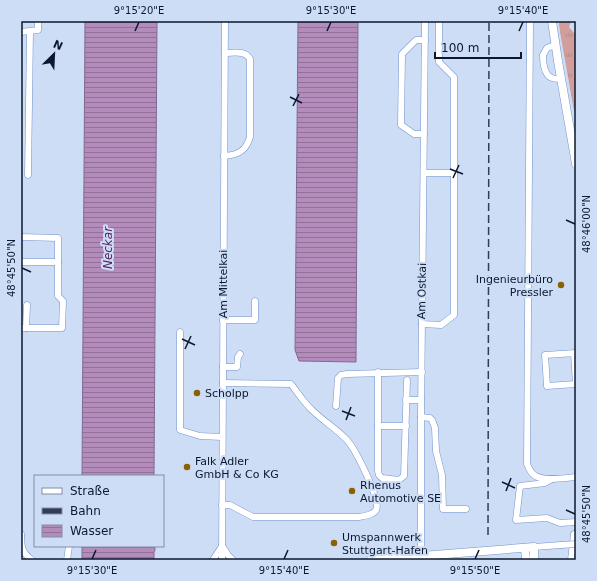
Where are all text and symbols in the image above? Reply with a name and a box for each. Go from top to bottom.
text: 9°15'20"E [114,5,164,16]
text: 9°15'30"E [306,5,356,16]
text: 9°15'40"E [498,5,548,16]
north arrow [34,34,74,74]
scale bar [435,34,521,60]
text: N [51,38,65,53]
text: 100 m [441,41,479,55]
text: 48°46'00"N [581,195,592,253]
water label: Neckar [101,226,115,269]
text: 48°45'50"N [6,239,17,297]
street label: Am Mittelkai [217,250,230,318]
street label: Am Ostkai [415,263,429,319]
place label: Ingenieurbüro Pressler [476,273,553,299]
marker: Ingenieurbüro Pressler [556,280,566,290]
place label: Scholpp [205,387,249,400]
marker: Scholpp [192,388,202,398]
place label: Falk Adler GmbH & Co KG [195,455,279,481]
marker: Falk Adler GmbH & Co KG [182,462,192,472]
legend [34,475,164,547]
place label: Rhenus Automotive SE [360,479,441,505]
text: Straße [70,484,110,498]
text: 48°45'50"N [581,485,592,543]
marker: Rhenus Automotive SE [347,486,357,496]
text: Bahn [70,504,101,518]
text: Wasser [70,524,113,538]
place label: Umspannwerk Stuttgart-Hafen [342,531,428,557]
marker: Umspannwerk Stuttgart-Hafen [329,538,339,548]
text: 9°15'30"E [67,565,117,576]
text: 9°15'40"E [259,565,309,576]
text: 9°15'50"E [450,565,500,576]

